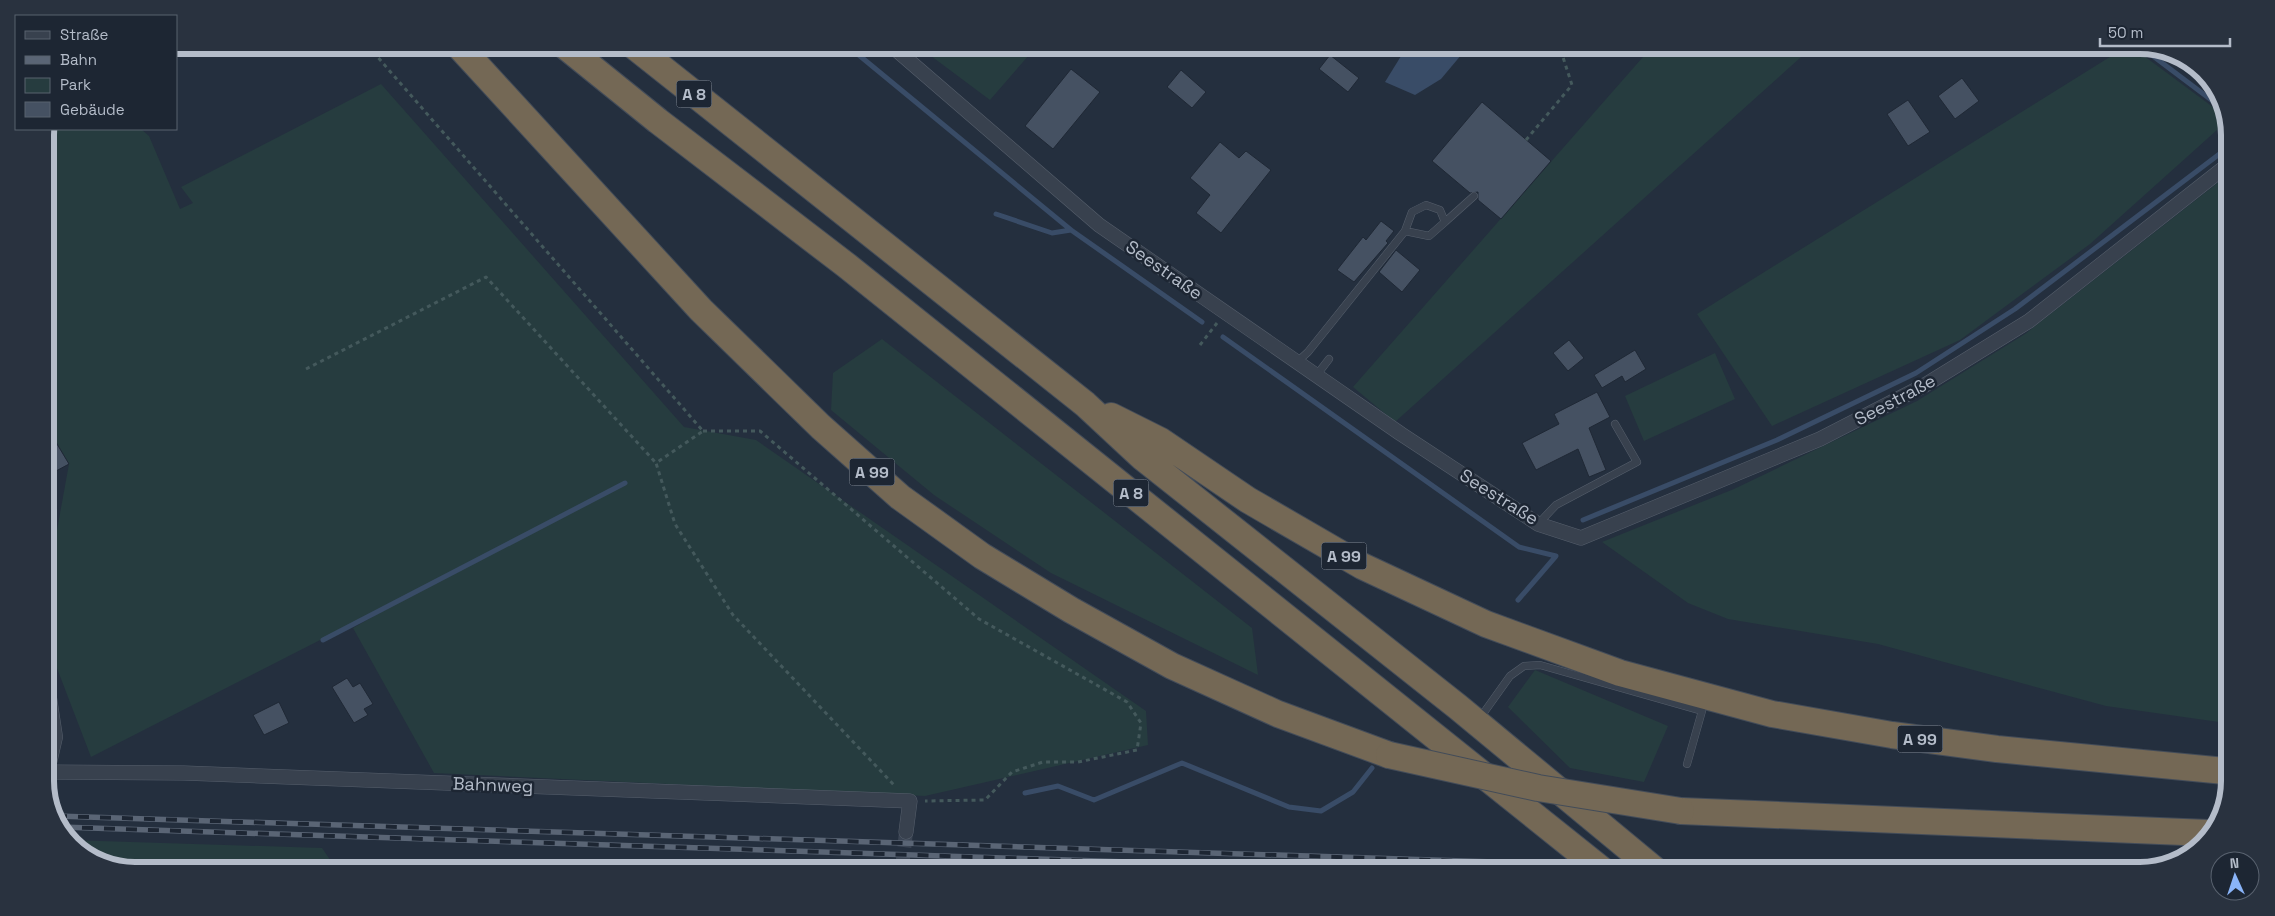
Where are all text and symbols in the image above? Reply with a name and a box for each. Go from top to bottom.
legend [15,15,178,130]
scale bar [2100,15,2230,47]
text: 50 m [2108,23,2143,42]
text: Straße [60,25,109,44]
text: Bahn [60,50,97,69]
text: Park [60,75,91,94]
road number: A 8 [676,80,712,108]
text: Gebäude [60,100,125,119]
street label: Seestraße [1121,235,1207,304]
street label: Seestraße [1850,369,1939,431]
road number: A 99 [850,458,894,486]
street label: Seestraße [1456,463,1543,530]
road number: A 8 [1114,479,1148,506]
road number: A 99 [1322,542,1366,570]
road number: A 99 [1898,726,1942,752]
street label: Bahnweg [452,772,534,797]
north arrow [2210,851,2260,901]
text: N [2229,854,2239,872]

